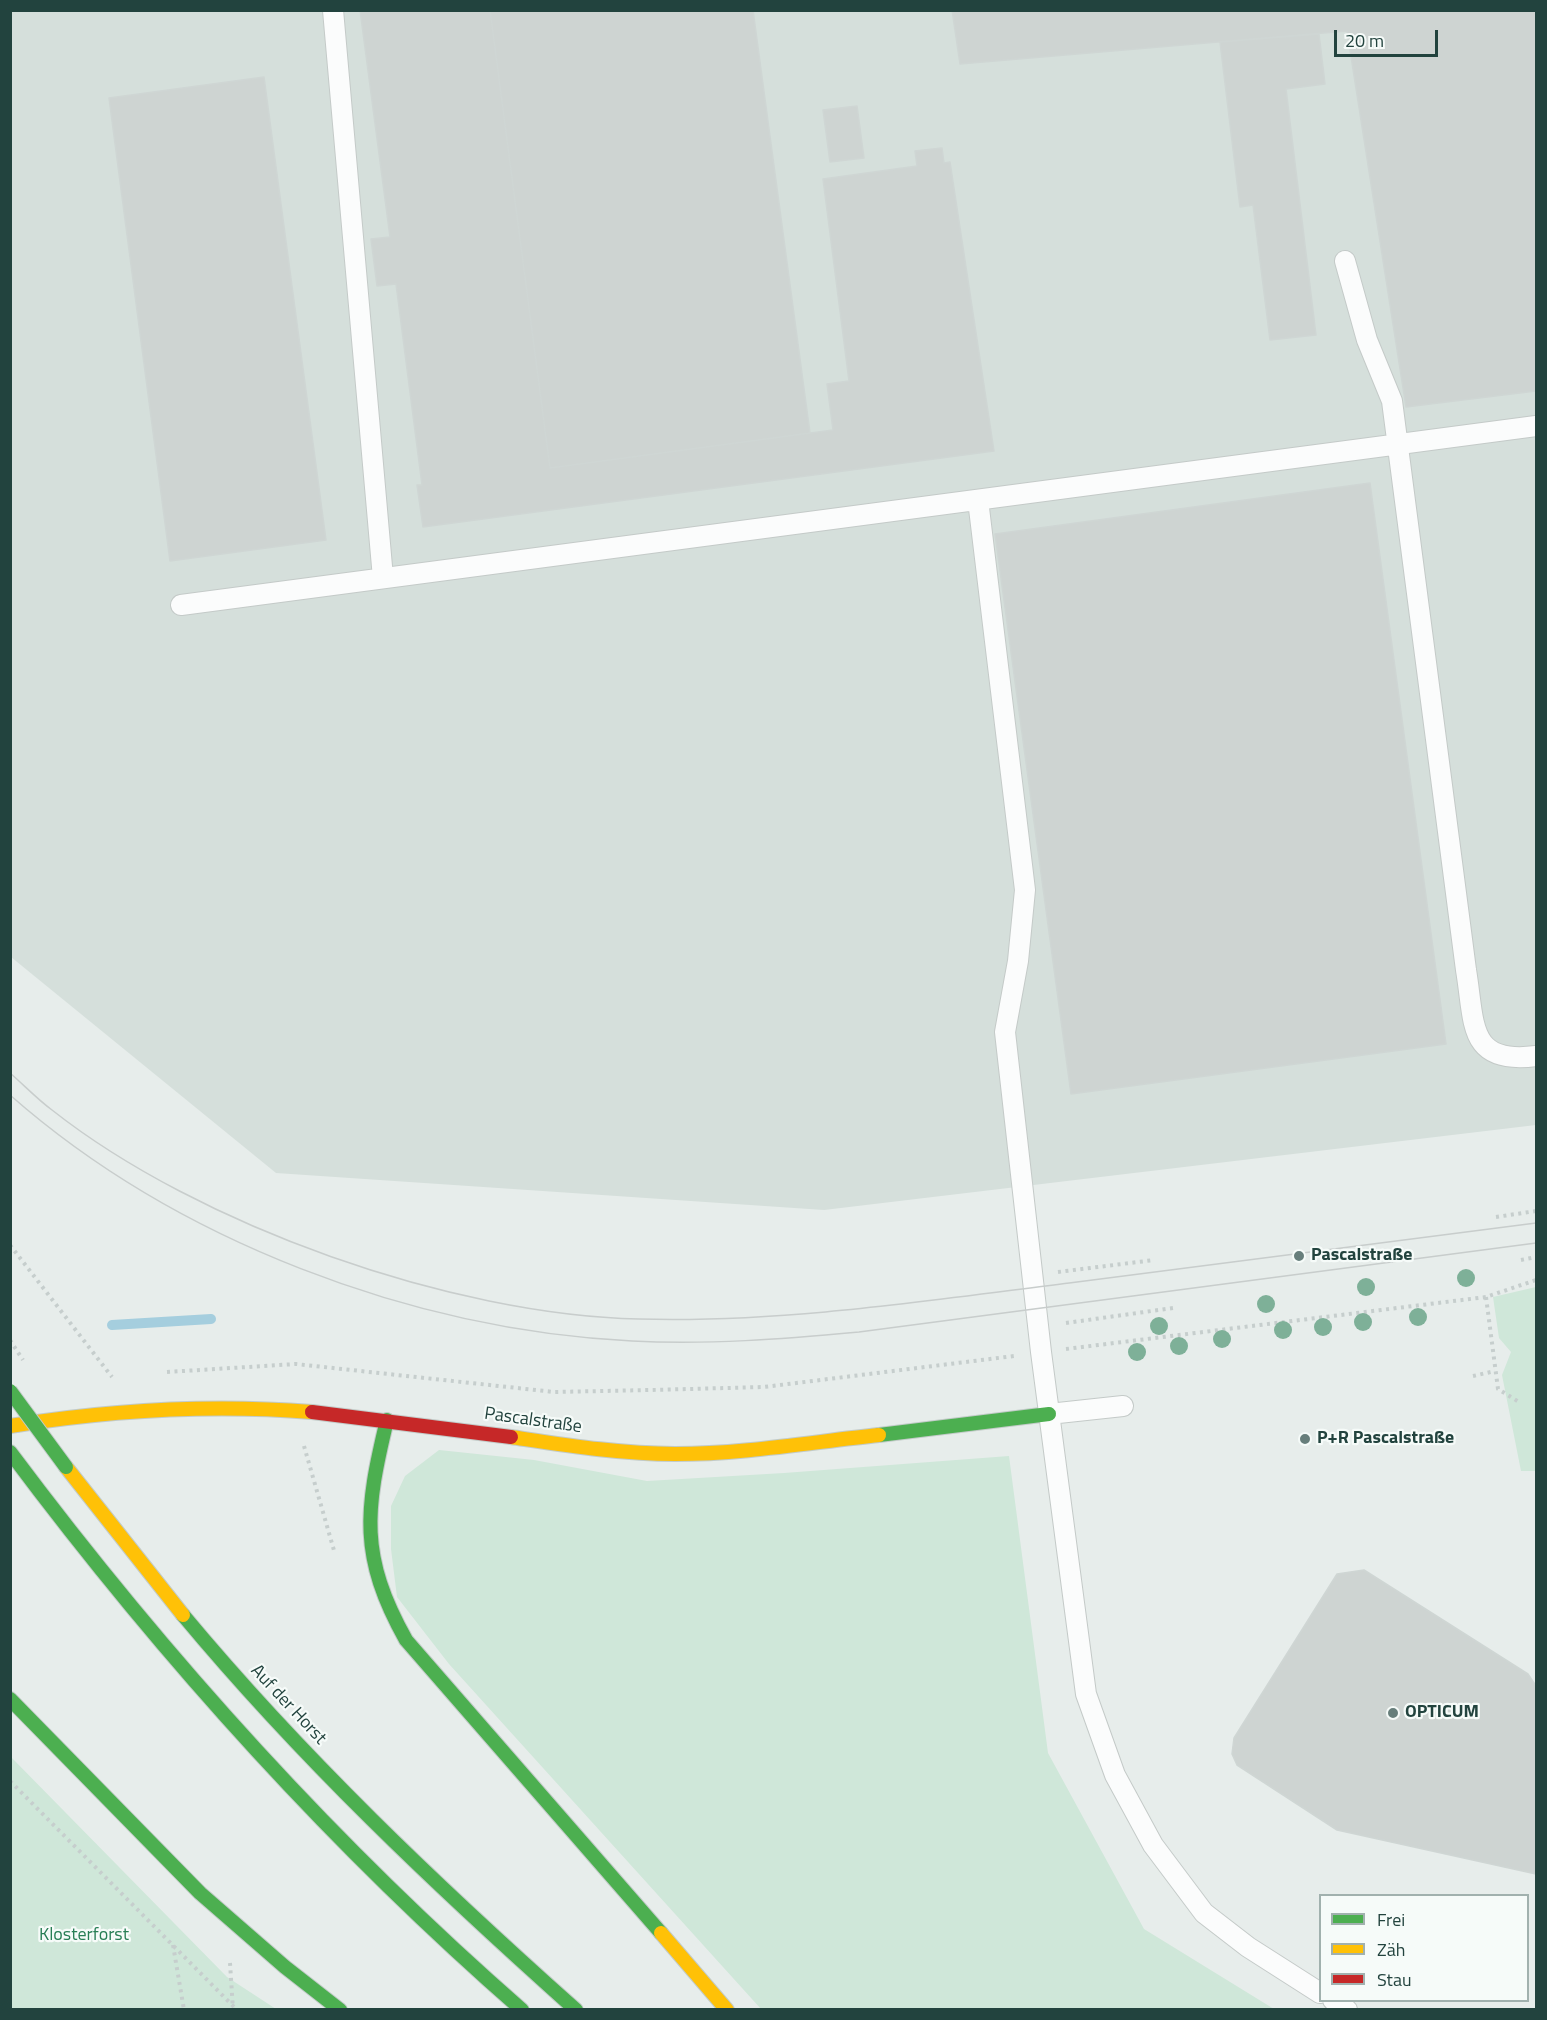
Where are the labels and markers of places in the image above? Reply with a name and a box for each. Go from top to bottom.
place label: Pascalstraße [1311,1245,1412,1267]
marker: Pascalstraße [1292,1249,1306,1263]
place label: P+R Pascalstraße [1317,1428,1454,1450]
marker: P+R Pascalstraße [1298,1432,1312,1446]
place label: OPTICUM [1405,1702,1479,1724]
marker: OPTICUM [1386,1706,1400,1720]

